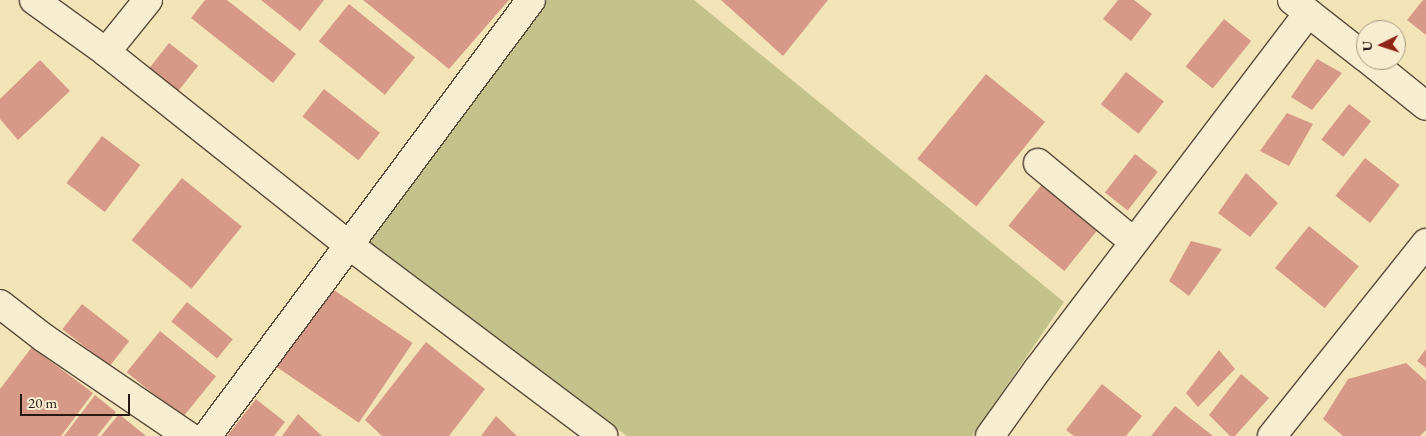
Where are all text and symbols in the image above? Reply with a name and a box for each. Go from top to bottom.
north arrow [1356,20,1406,70]
text: U [1358,40,1376,52]
scale bar [22,384,132,416]
text: 20 m [28,393,57,412]

